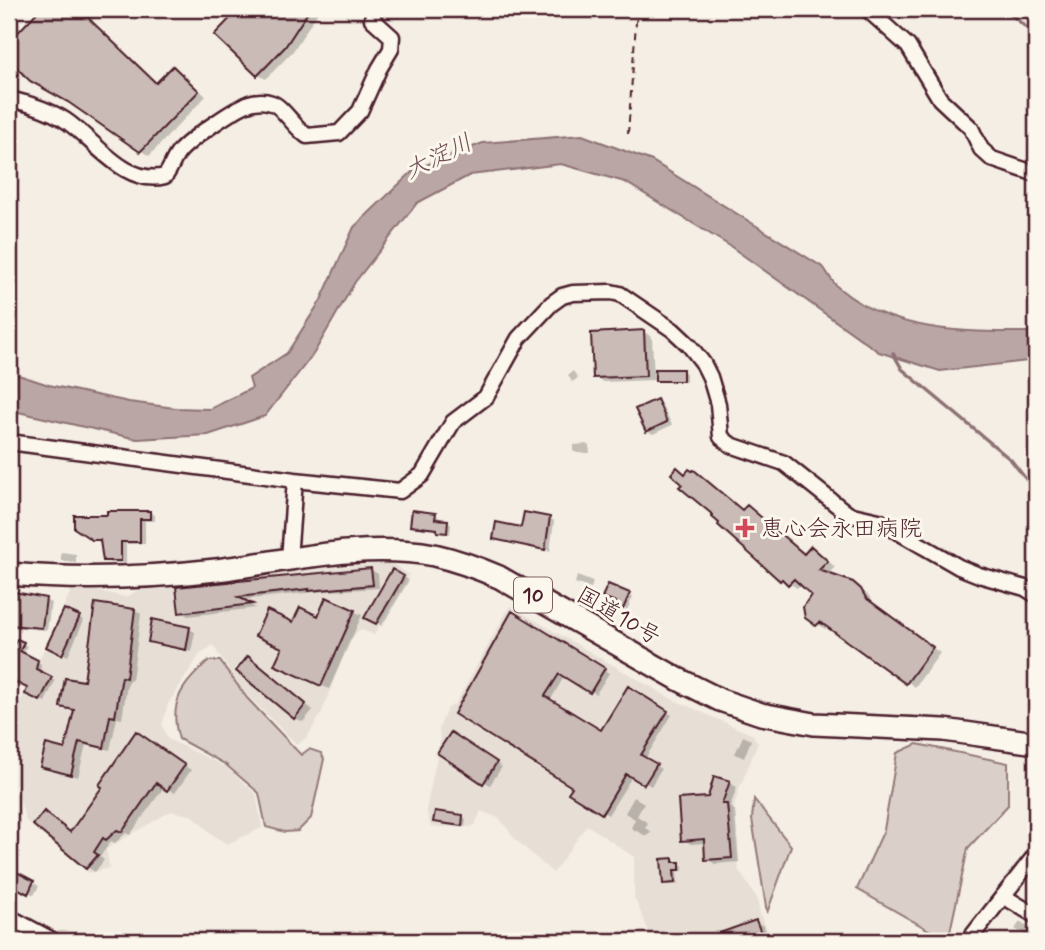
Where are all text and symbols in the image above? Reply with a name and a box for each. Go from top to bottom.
water label: 大淀川 [400,128,478,187]
place label: 恵心会永田病院 [761,515,922,545]
marker: 恵心会永田病院 [735,518,755,538]
road number: 10 [514,578,552,612]
street label: 国道10号 [570,581,666,653]

